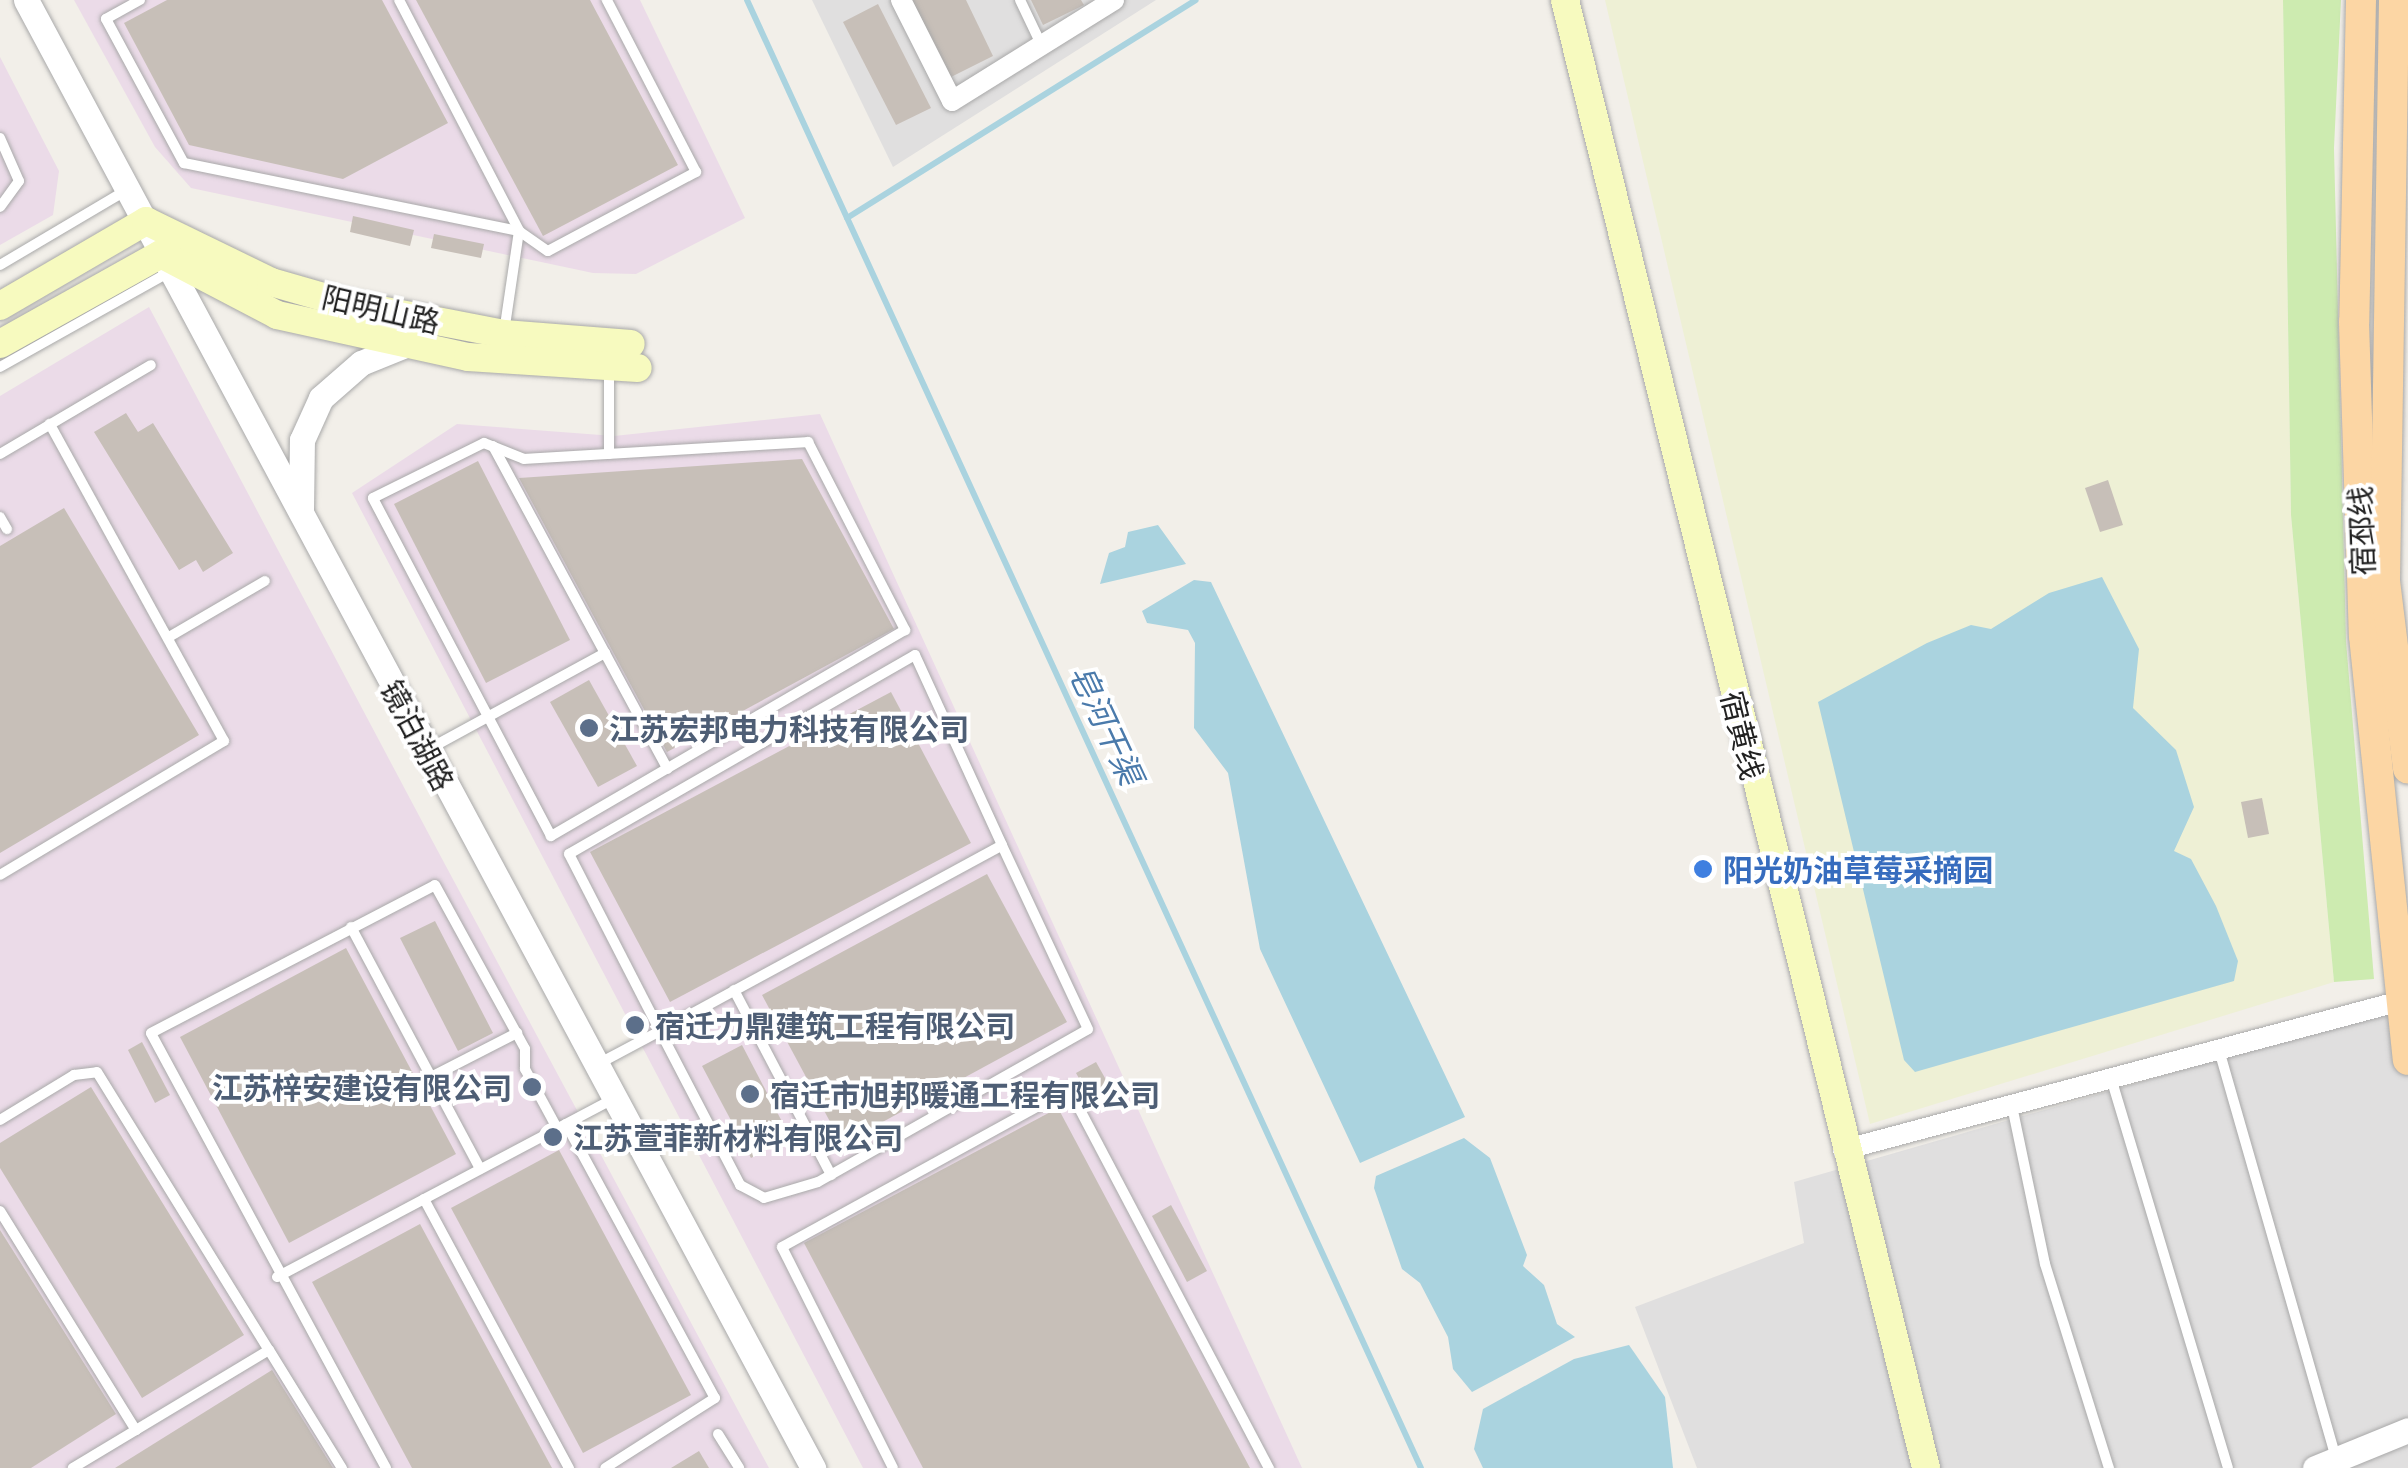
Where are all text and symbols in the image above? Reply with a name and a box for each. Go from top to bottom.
street label: 阳明山路 [318,278,444,340]
street label: 宿邳线 [2341,485,2381,577]
water label: 皂河干渠 [1063,658,1151,790]
street label: 镜泊湖路 [374,674,462,796]
street label: 宿黄线 [1715,687,1771,783]
place label: 江苏宏邦电力科技有限公司 [609,710,969,746]
marker: 江苏宏邦电力科技有限公司 [578,717,600,739]
place label: 阳光奶油草莓采摘园 [1723,851,1993,887]
marker: 阳光奶油草莓采摘园 [1692,858,1714,880]
place label: 宿迁力鼎建筑工程有限公司 [655,1007,1015,1043]
marker: 宿迁力鼎建筑工程有限公司 [624,1014,646,1036]
place label: 江苏梓安建设有限公司 [212,1069,512,1105]
marker: 江苏梓安建设有限公司 [521,1076,543,1098]
place label: 宿迁市旭邦暖通工程有限公司 [770,1076,1160,1112]
marker: 宿迁市旭邦暖通工程有限公司 [739,1083,761,1105]
place label: 江苏萱菲新材料有限公司 [573,1119,903,1155]
marker: 江苏萱菲新材料有限公司 [542,1126,564,1148]

